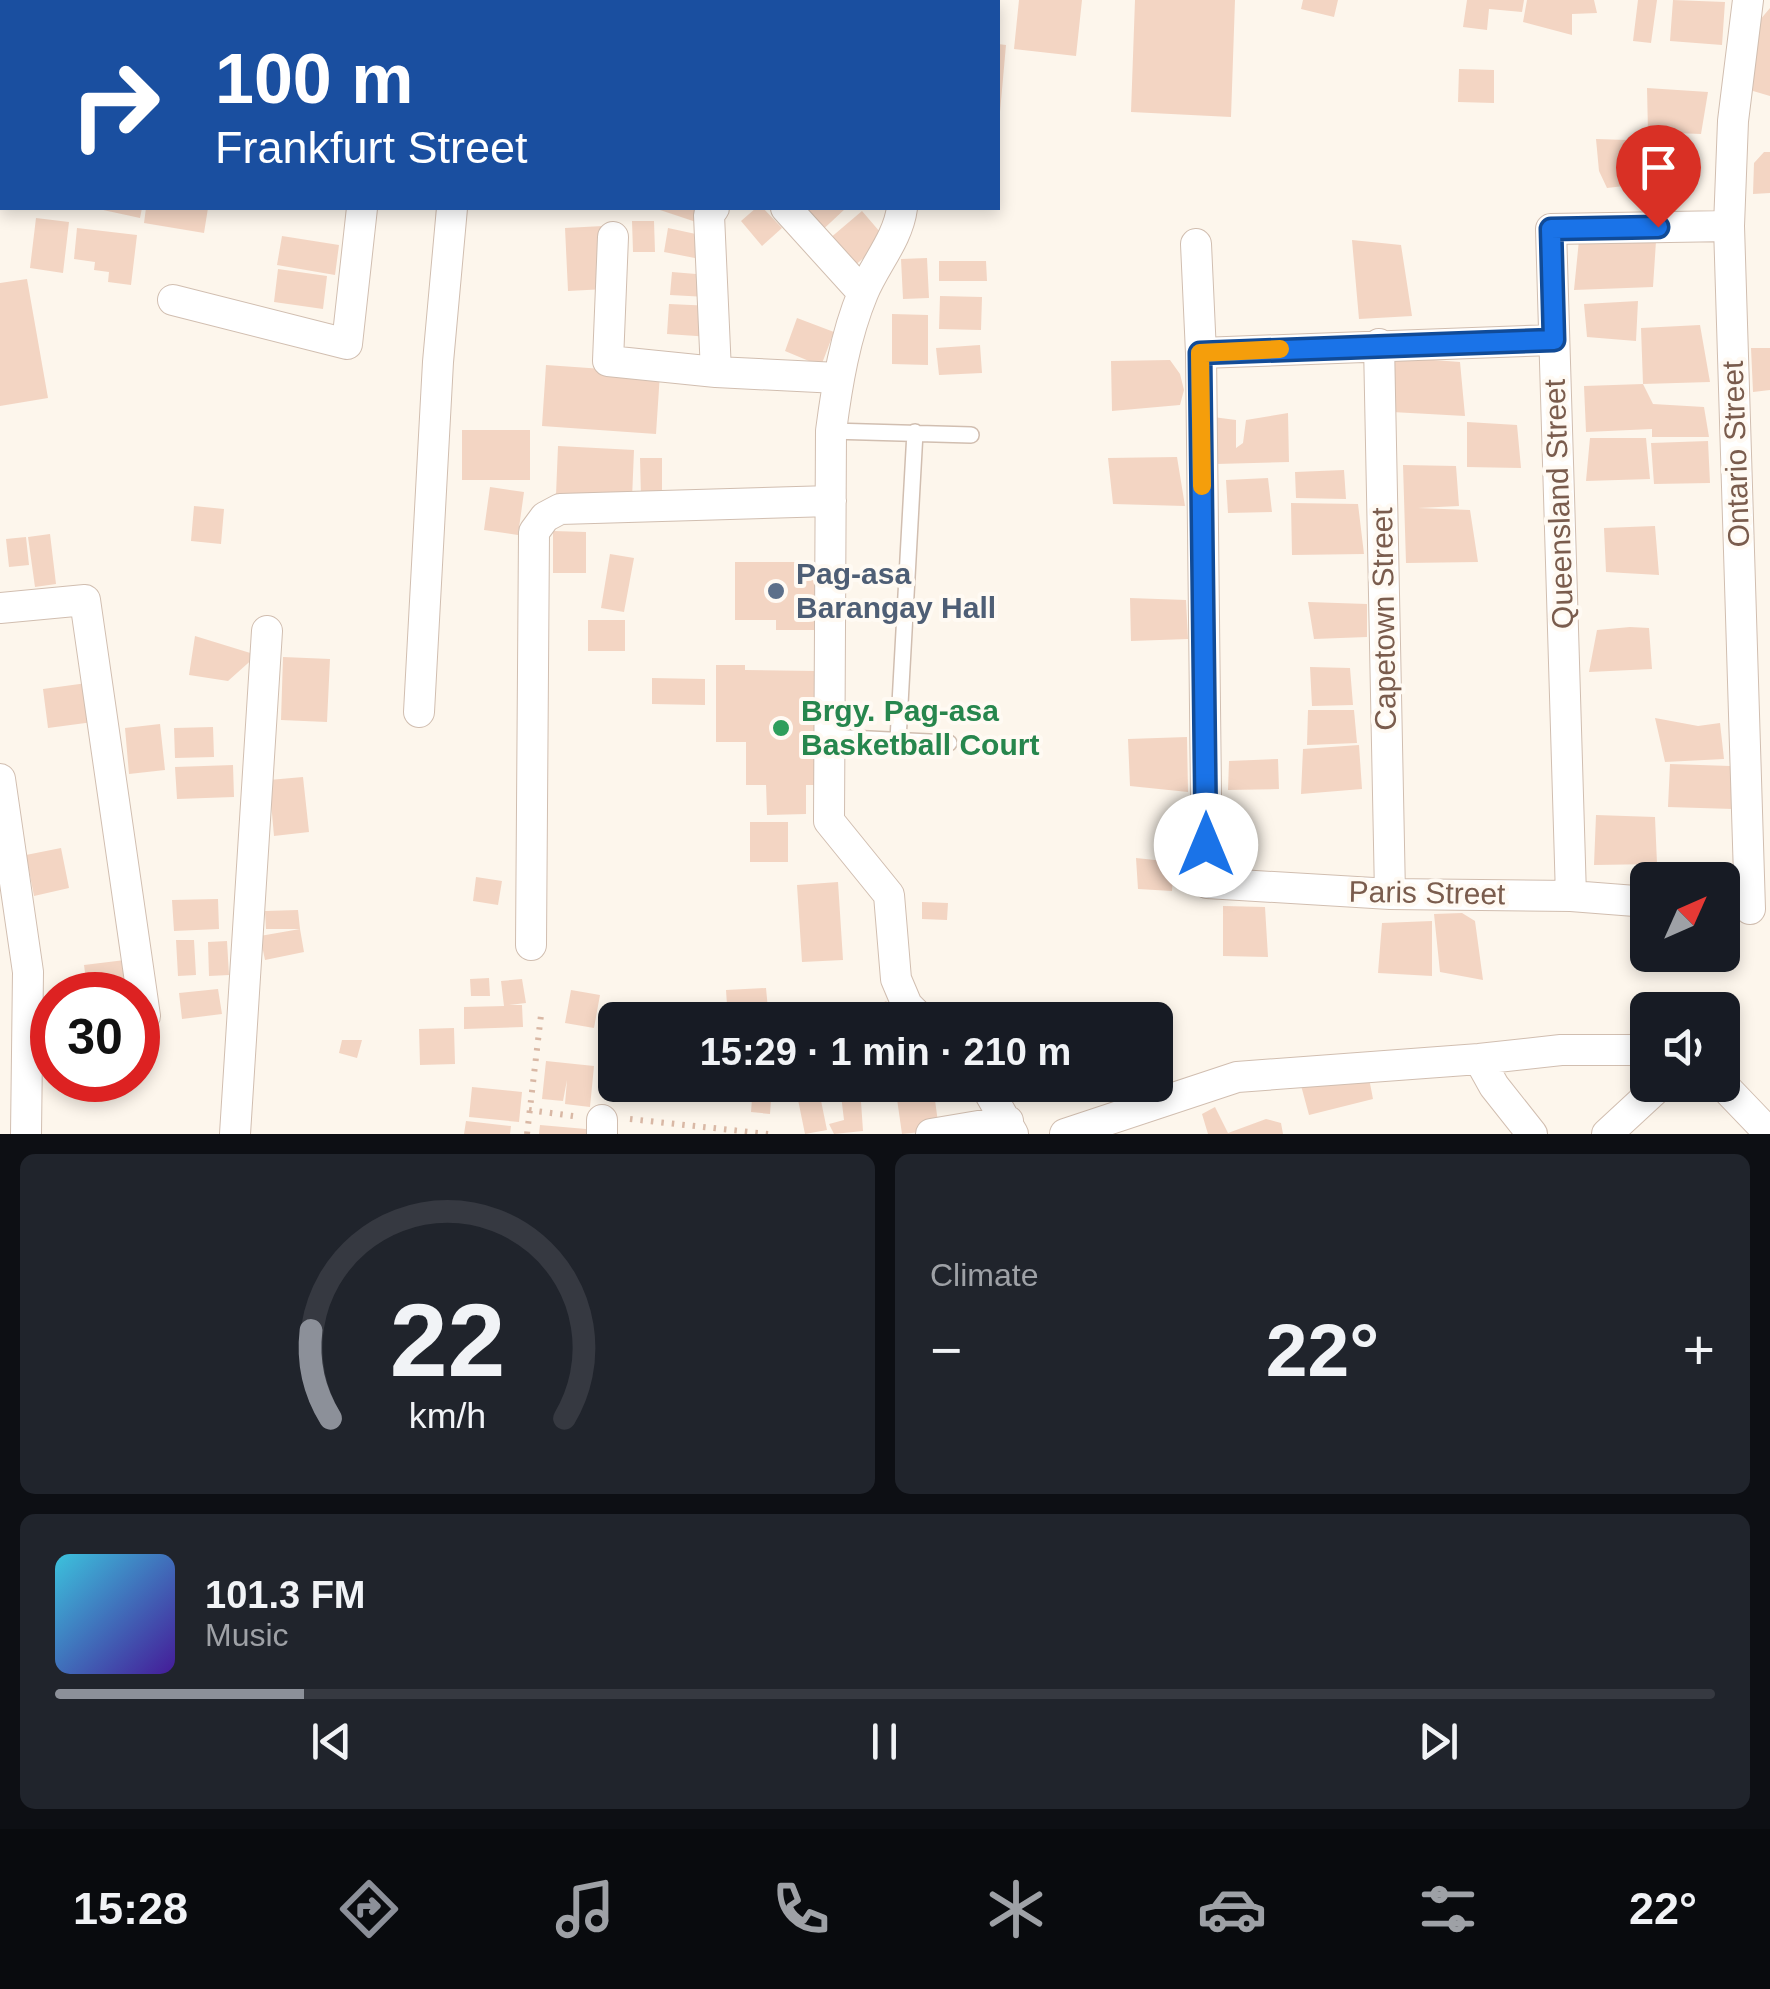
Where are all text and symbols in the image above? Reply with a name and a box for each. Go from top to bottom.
icon: right [50,40,180,170]
text: 100 m [215,40,413,118]
text: Frankfurt Street [215,122,528,173]
pin [1616,125,1701,228]
icon: arrive [1631,140,1686,195]
street label: Ontario Street [1716,359,1755,548]
street label: Queensland Street [1538,378,1579,630]
street label: Capetown Street [1365,506,1402,731]
place label: Pag-asa Barangay Hall [796,557,996,624]
marker: Pag-asa Barangay Hall [765,580,787,602]
place label: Brgy. Pag-asa Basketball Court [801,694,1039,761]
marker: Brgy. Pag-asa Basketball Court [770,717,792,739]
position arrow [1154,793,1258,897]
north arrow [1630,862,1740,972]
map controls [1630,862,1740,1102]
street label: Paris Street [1348,875,1506,910]
speed limit sign: 30 [30,972,160,1102]
button: sound [1630,992,1740,1102]
text: 15:29 · 1 min · 210 m [700,1031,1071,1073]
text: Climate [930,1257,1038,1293]
text: 22 [390,1282,505,1398]
text: 22° [1266,1308,1379,1392]
text: − [930,1319,962,1381]
text: + [1683,1319,1715,1381]
text: km/h [409,1396,486,1436]
text: 101.3 FM [205,1574,366,1616]
text: Music [205,1617,289,1653]
icon: previous [304,1714,359,1769]
icon: pause [857,1714,912,1769]
icon: next [1411,1714,1466,1769]
icon: directions [334,1874,404,1944]
icon: music [550,1874,620,1944]
icon: phone [766,1874,836,1944]
icon: climate [981,1874,1051,1944]
icon: car [1197,1874,1267,1944]
icon: filters [1413,1874,1483,1944]
text: 15:28 [73,1883,188,1934]
text: 22° [1629,1883,1697,1934]

